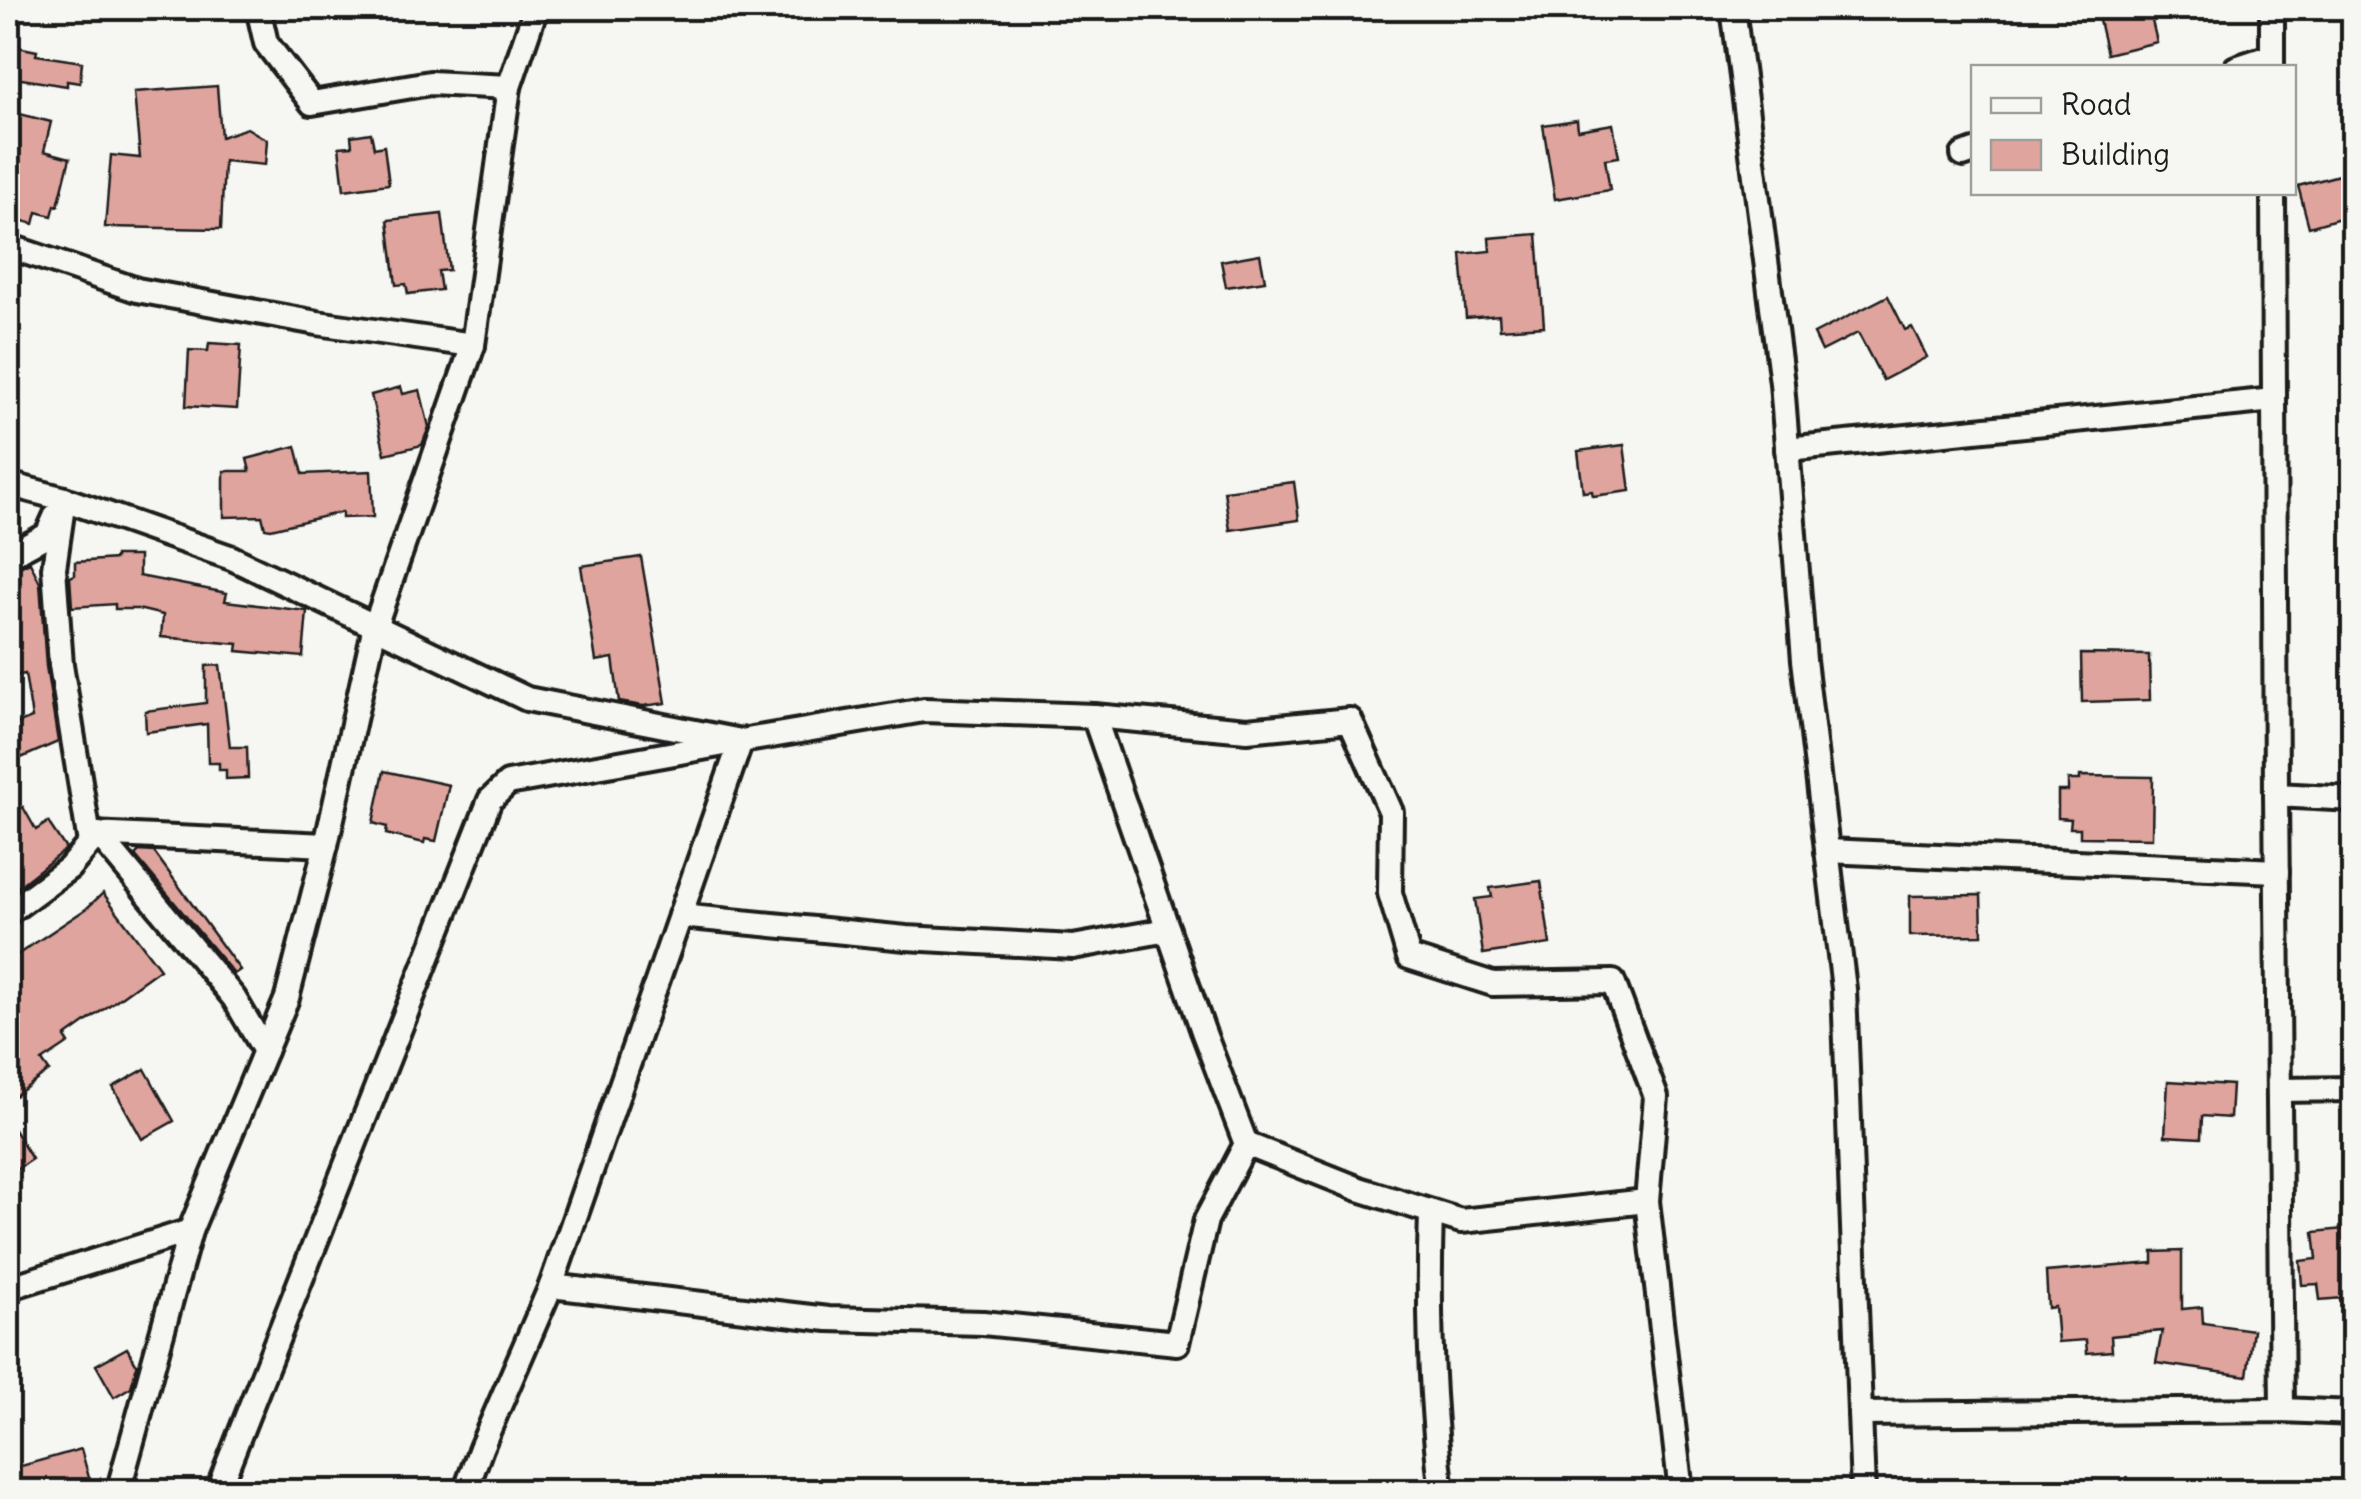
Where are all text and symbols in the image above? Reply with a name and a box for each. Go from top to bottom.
legend [1971,65,2296,195]
text: Road [2061,85,2131,123]
text: Building [2061,135,2170,173]

